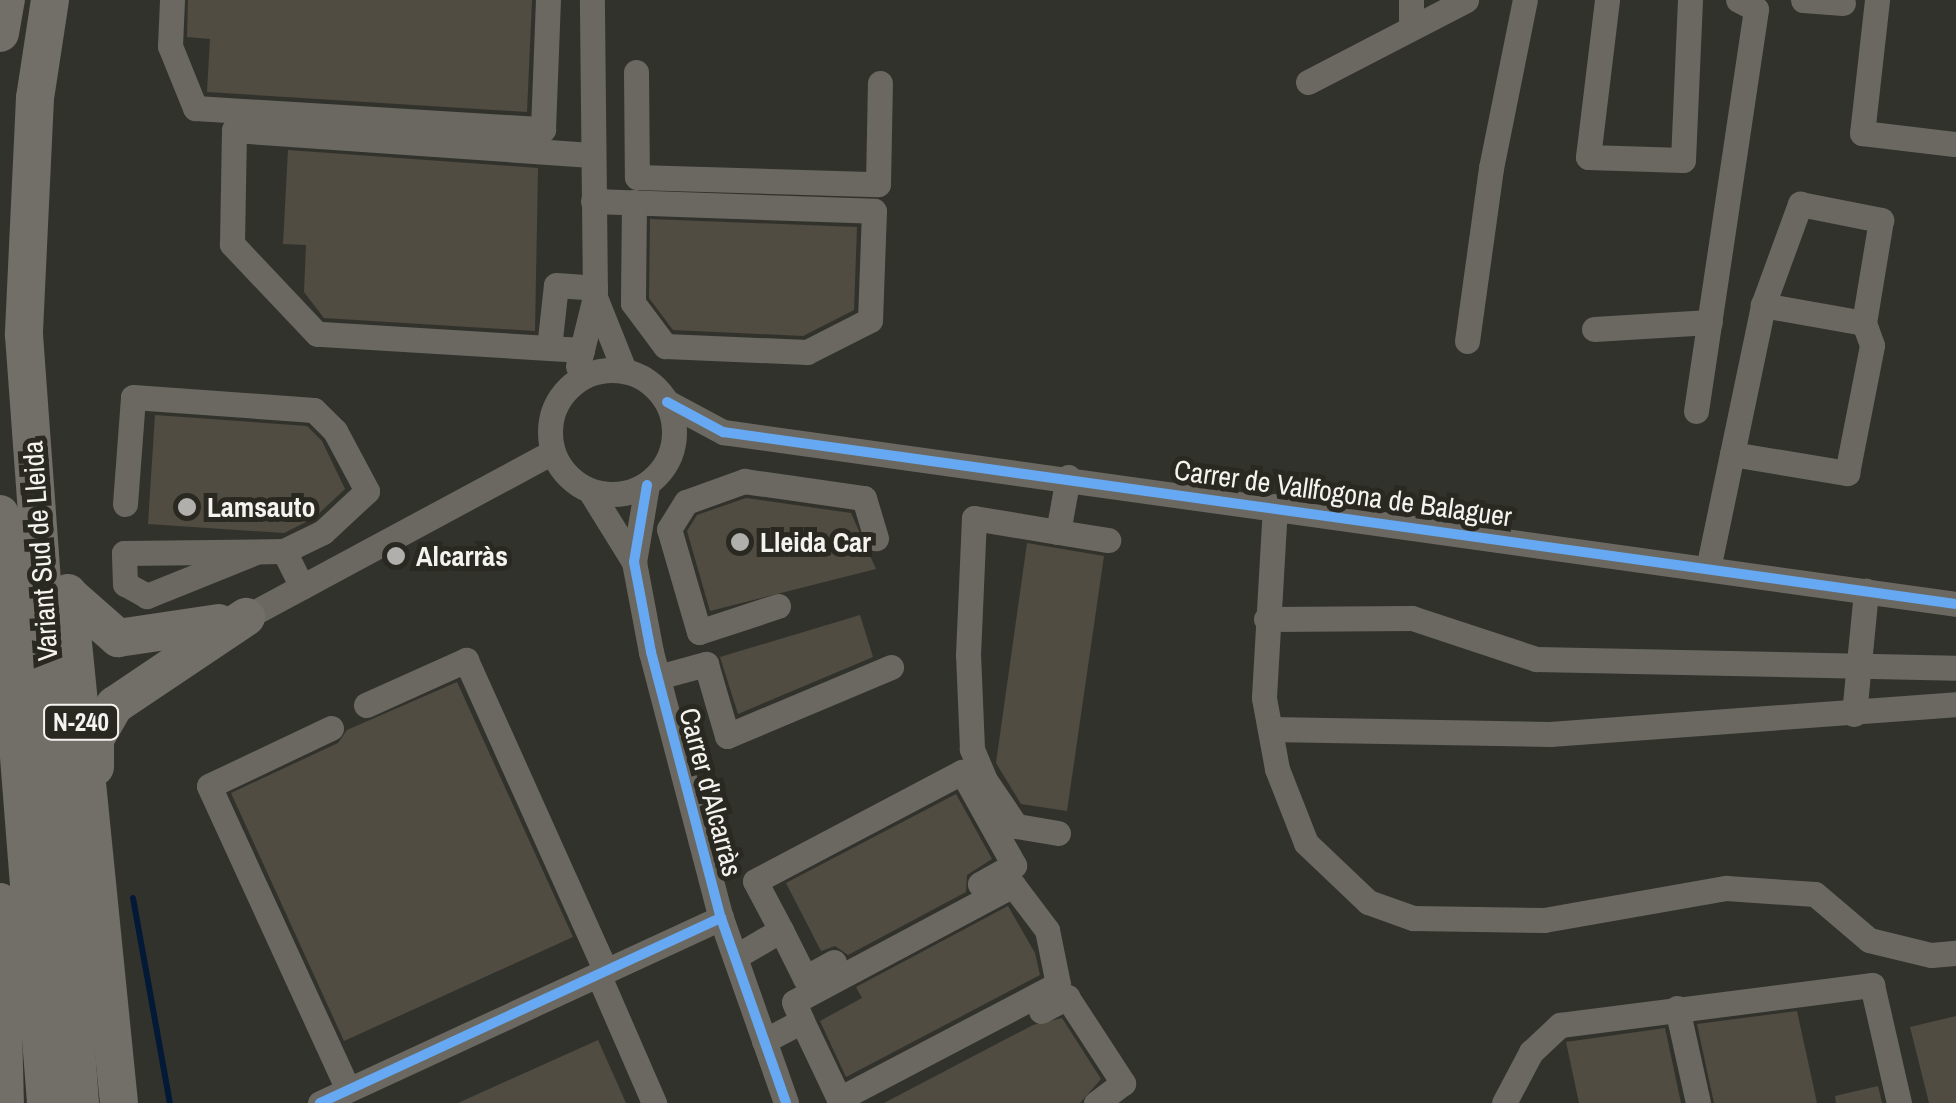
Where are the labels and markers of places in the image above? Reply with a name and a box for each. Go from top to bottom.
place label: Lamsauto [207,490,315,524]
marker: Lamsauto [176,496,198,518]
place label: Lleida Car [760,525,871,559]
marker: Lleida Car [729,531,751,553]
place label: Alcarràs [416,539,508,573]
marker: Alcarràs [385,545,407,567]

